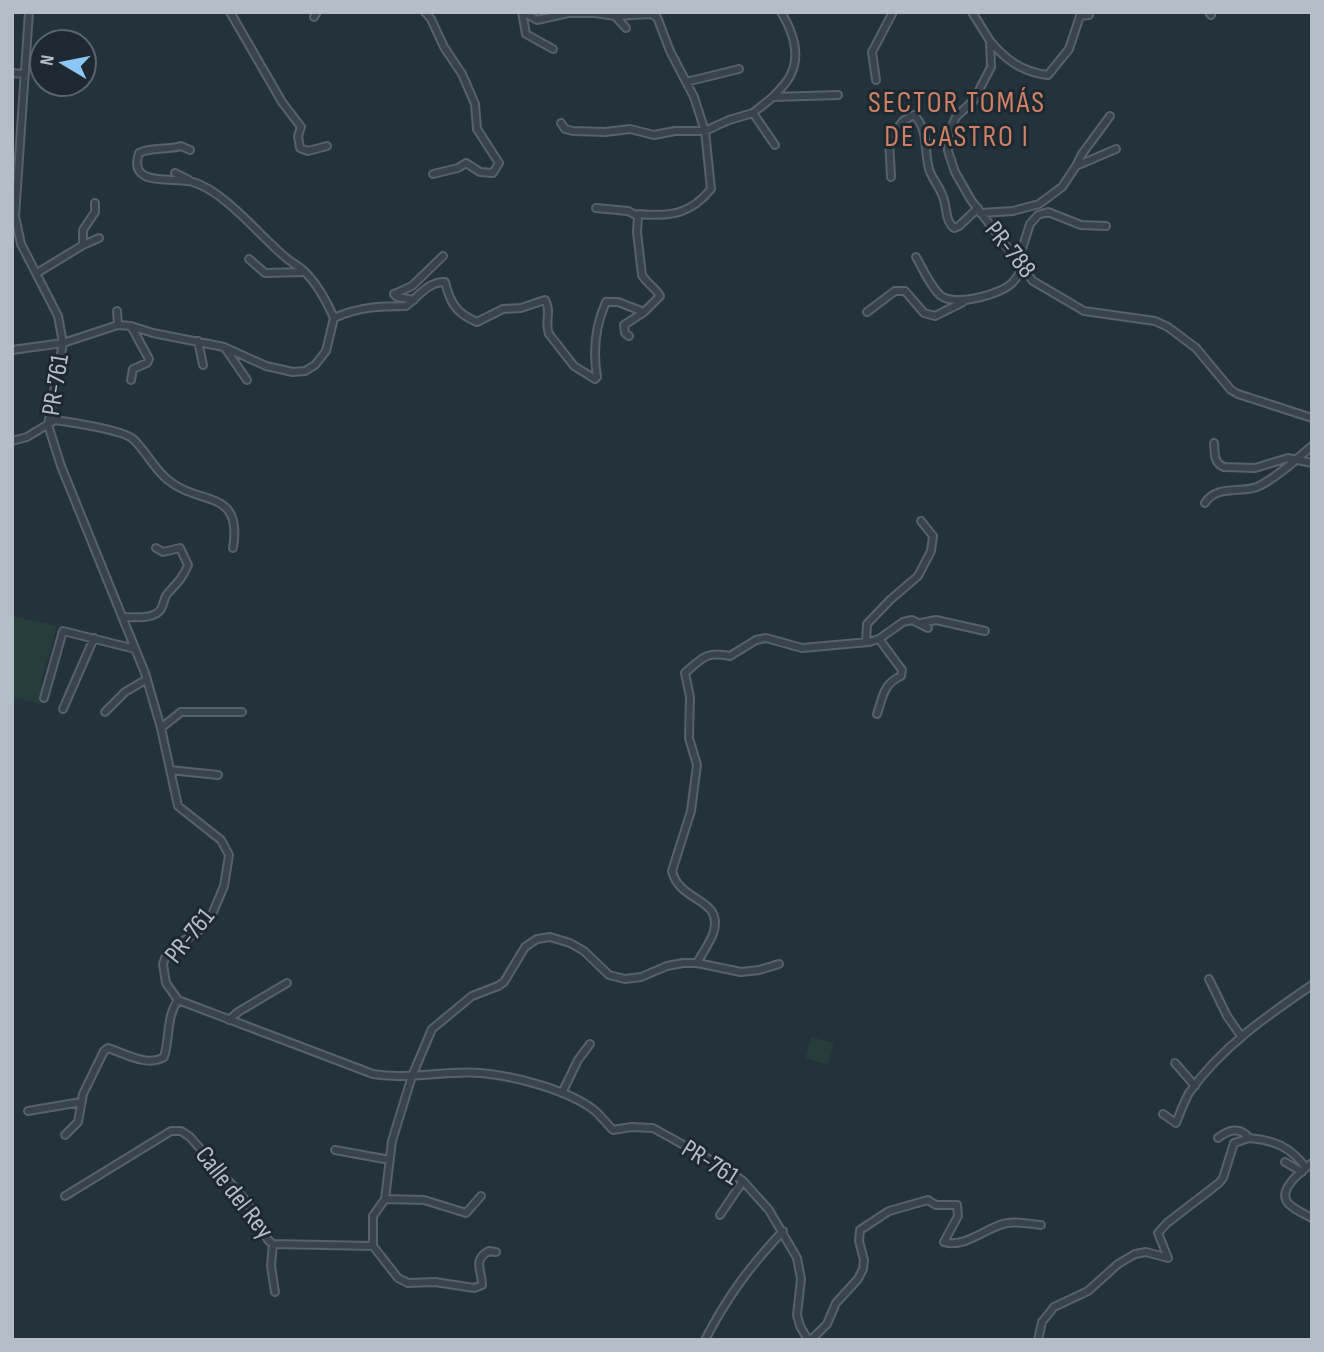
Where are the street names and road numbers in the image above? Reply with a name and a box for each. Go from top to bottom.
street label: PR-788 [978,215,1042,285]
street label: PR-761 [36,352,76,418]
street label: PR-761 [159,902,221,970]
street label: PR-761 [676,1134,744,1192]
street label: Calle del Rey [188,1141,280,1245]

